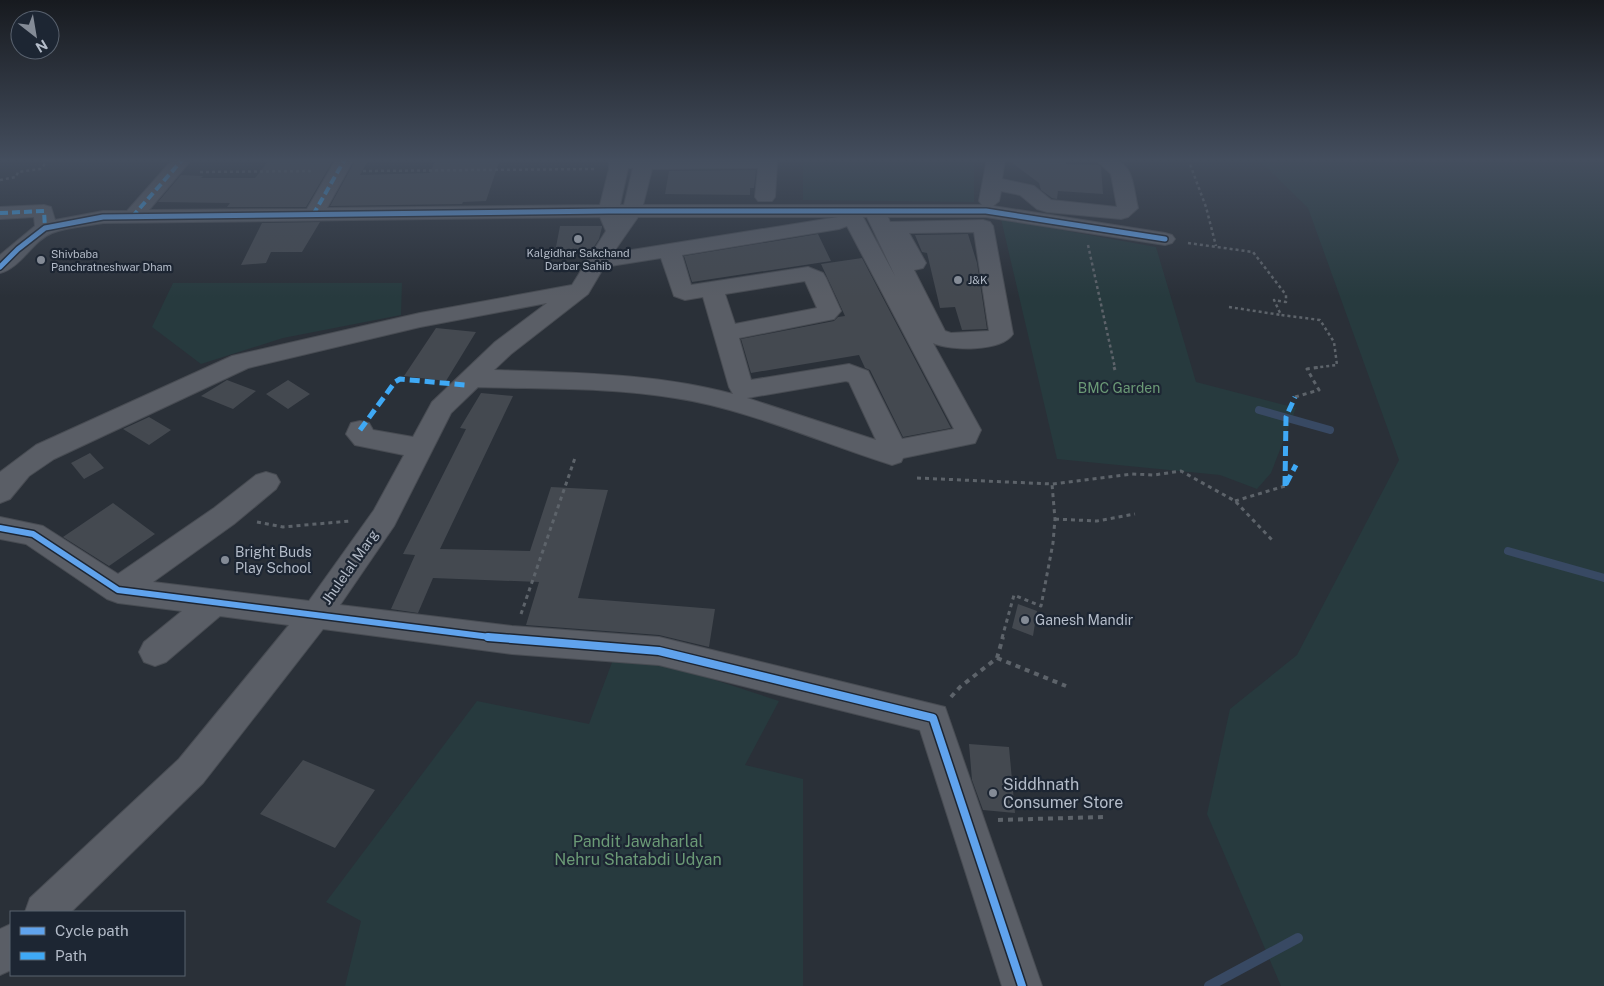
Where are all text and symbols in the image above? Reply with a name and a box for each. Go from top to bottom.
north arrow [10,10,60,60]
text: N [33,36,51,56]
marker: Kalgidhar Sakchand Darbar Sahib [572,233,584,245]
place label: Kalgidhar Sakchand Darbar Sahib [526,247,630,272]
place label: Shivbaba Panchratneshwar Dham [51,248,172,273]
marker: Shivbaba Panchratneshwar Dham [35,254,47,266]
marker: J&K [952,274,964,286]
place label: J&K [968,274,988,286]
park label: BMC Garden [1078,380,1160,396]
street label: Jhulelal Marg [318,526,382,607]
place label: Bright Buds Play School [235,544,312,576]
marker: Bright Buds Play School [219,554,231,566]
place label: Ganesh Mandir [1035,612,1133,628]
marker: Ganesh Mandir [1019,614,1031,626]
place label: Siddhnath Consumer Store [1003,775,1123,812]
marker: Siddhnath Consumer Store [987,787,999,799]
park label: Pandit Jawaharlal Nehru Shatabdi Udyan [554,832,722,869]
legend [10,911,185,976]
text: Cycle path [55,922,129,939]
text: Path [55,947,87,964]

